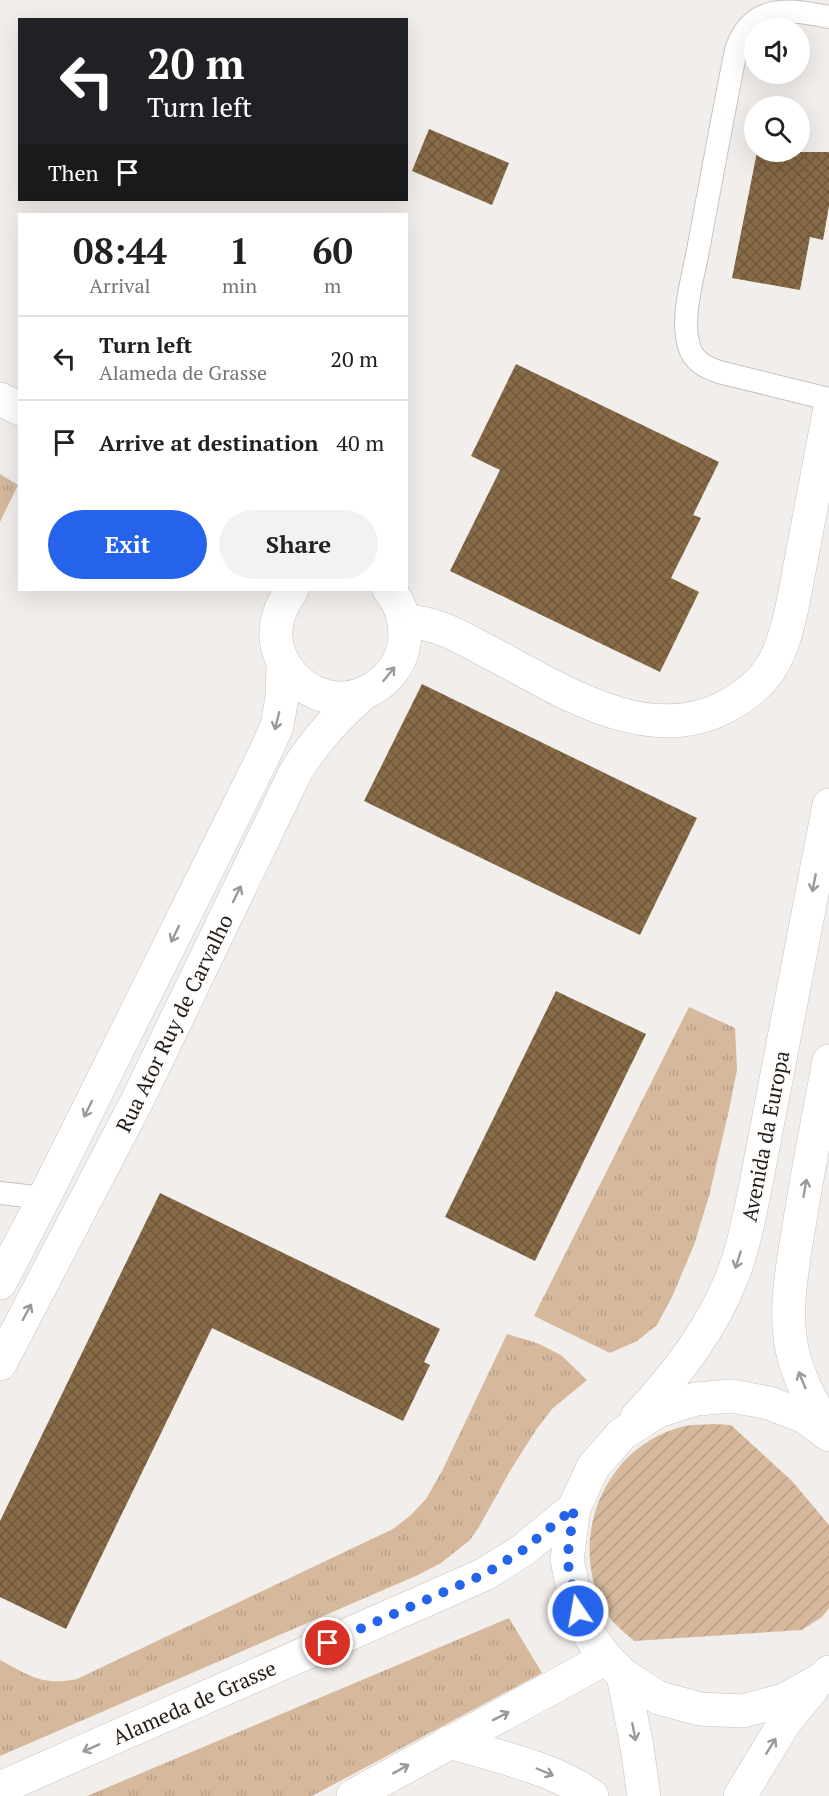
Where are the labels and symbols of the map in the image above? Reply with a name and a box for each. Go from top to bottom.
one-way arrow [382,667,396,682]
one-way arrow [271,711,282,730]
one-way arrow [808,873,819,893]
one-way arrow [232,885,244,903]
street label: Rua Ator Ruy de Carvalho [109,909,239,1137]
one-way arrow [169,925,180,943]
street label: Avenida da Europa [735,1048,795,1224]
one-way arrow [82,1100,94,1118]
one-way arrow [800,1179,811,1199]
one-way arrow [732,1250,743,1269]
one-way arrow [21,1304,33,1321]
one-way arrow [796,1371,807,1390]
position arrow [546,1579,610,1643]
pin [302,1617,353,1668]
street label: Alameda de Grasse [108,1653,280,1751]
one-way arrow [492,1709,510,1721]
one-way arrow [629,1722,640,1742]
one-way arrow [765,1738,777,1755]
one-way arrow [82,1743,101,1754]
one-way arrow [392,1763,409,1775]
one-way arrow [535,1767,554,1778]

